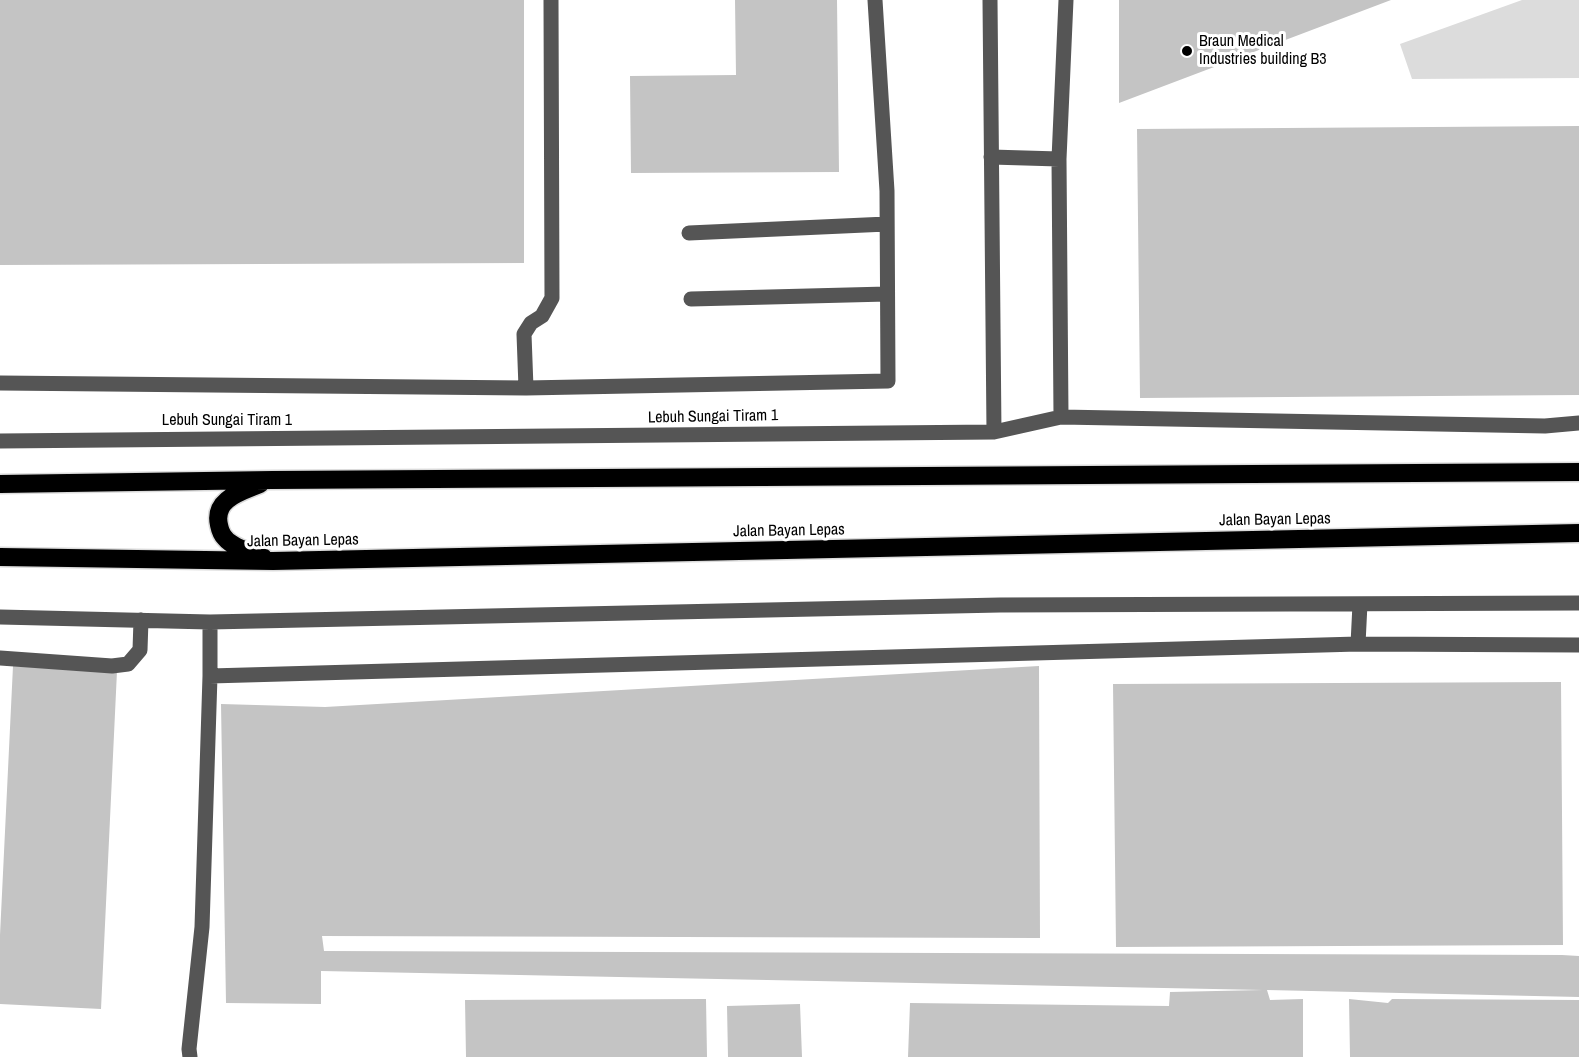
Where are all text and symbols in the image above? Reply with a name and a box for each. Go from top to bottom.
place label: Braun Medical Industries building B3 [1199,32,1327,70]
marker: Braun Medical Industries building B3 [1180,44,1194,58]
street label: Lebuh Sungai Tiram 1 [648,406,778,428]
street label: Lebuh Sungai Tiram 1 [162,411,292,431]
street label: Jalan Bayan Lepas [1219,509,1331,531]
street label: Jalan Bayan Lepas [733,520,845,542]
street label: Jalan Bayan Lepas [247,530,359,552]

